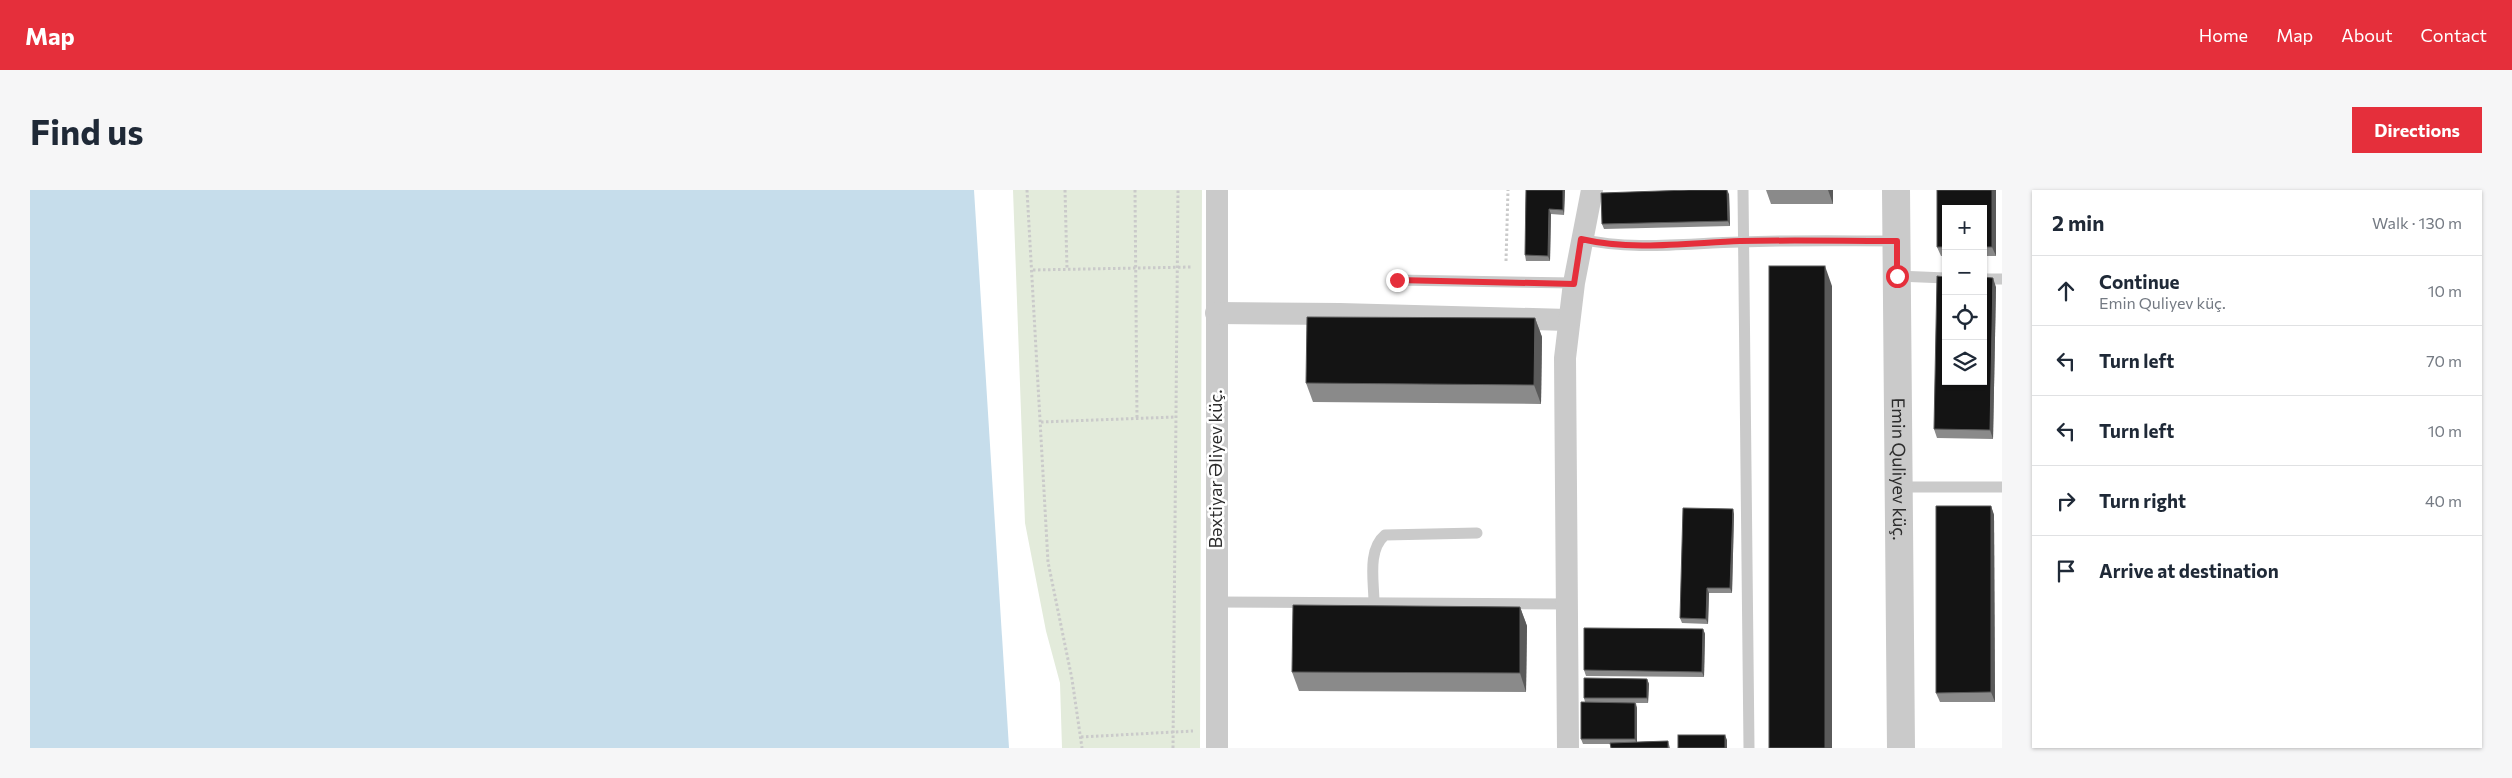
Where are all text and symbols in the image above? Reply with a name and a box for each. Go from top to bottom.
text: Map [25,21,75,50]
text: Home [2199,24,2248,46]
text: Map [2276,24,2313,46]
text: About [2341,24,2393,46]
text: Contact [2421,24,2487,46]
button: Directions [2352,107,2482,153]
text: Find us [30,109,144,152]
map controls [1942,205,1987,385]
button: + [1942,205,1987,250]
text: 2 min [2052,210,2104,235]
text: Walk · 130 m [2372,213,2462,232]
button: − [1942,250,1987,295]
route start [1886,265,1909,288]
route end [1386,269,1409,292]
text: Continue [2099,270,2179,293]
icon: ahead [2052,277,2080,305]
text: 10 m [2428,281,2462,300]
text: Emin Quliyev küç. [2099,293,2226,312]
button: locate [1942,295,1987,340]
button: layers [1942,340,1987,385]
icon: left [2052,347,2080,375]
text: Turn left [2099,349,2174,372]
text: 70 m [2426,351,2462,370]
street label: Bəxtiyar Əliyev küç. [1204,390,1226,548]
street label: Emin Quliyev küç. [1888,397,1911,540]
icon: left [2052,417,2080,445]
text: Turn left [2099,419,2174,442]
text: 10 m [2428,421,2462,440]
icon: right [2052,487,2080,515]
text: Turn right [2099,489,2186,512]
text: 40 m [2425,491,2462,510]
icon: arrive [2052,557,2080,585]
text: Arrive at destination [2099,559,2279,582]

